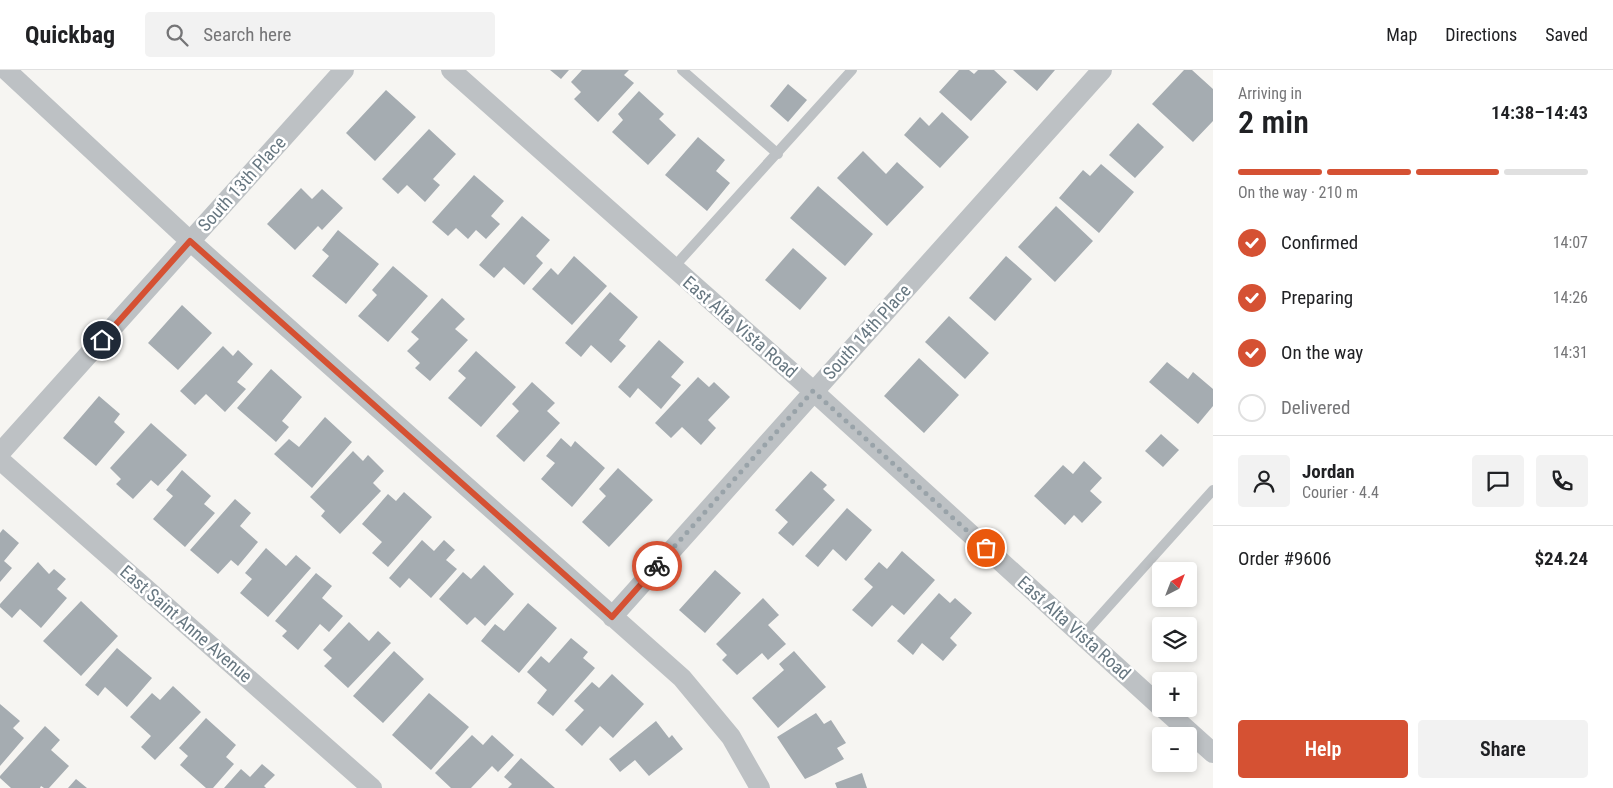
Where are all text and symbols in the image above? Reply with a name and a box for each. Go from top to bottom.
search box [145,12,495,57]
text: Quickbag [25,21,115,49]
icon: search [163,21,191,49]
text: Search here [203,23,292,46]
text: Map [1386,24,1417,45]
text: Directions [1445,24,1517,45]
text: Saved [1545,24,1588,45]
text: Arriving in [1238,84,1302,103]
text: 14:38–14:43 [1491,101,1588,124]
text: 2 min [1238,103,1309,141]
street label: South 13th Place [193,132,290,236]
text: On the way · 210 m [1238,183,1358,202]
icon: check [1238,229,1266,257]
text: Confirmed [1281,231,1358,254]
text: 14:07 [1553,233,1588,252]
street label: East Alta Vista Road [679,271,802,382]
street label: South 14th Place [818,280,915,384]
icon: check [1238,284,1266,312]
text: Preparing [1281,286,1353,309]
text: 14:26 [1553,288,1588,307]
pin [81,319,123,361]
icon: home [88,326,116,354]
icon: check [1238,339,1266,367]
text: On the way [1281,341,1363,364]
text: 14:31 [1553,343,1588,362]
text: Delivered [1281,396,1350,419]
button: person [1238,455,1290,507]
button: chat [1472,455,1524,507]
button: phone [1536,455,1588,507]
text: Jordan [1302,460,1355,483]
text: Courier · 4.4 [1302,483,1379,502]
pin [965,527,1007,569]
icon: bag [972,534,1000,562]
courier [632,541,682,591]
text: Order #9606 [1238,547,1331,570]
text: $24.24 [1534,547,1588,570]
icon: bike [643,552,671,580]
street label: East Saint Anne Avenue [116,561,257,687]
north arrow [1152,562,1198,608]
map controls [1152,562,1197,772]
street label: East Alta Vista Road [1014,571,1135,684]
button: layers [1152,617,1197,662]
button: + [1152,672,1197,717]
button: Help [1238,720,1408,778]
button: Share [1418,720,1588,778]
button: − [1152,727,1197,772]

